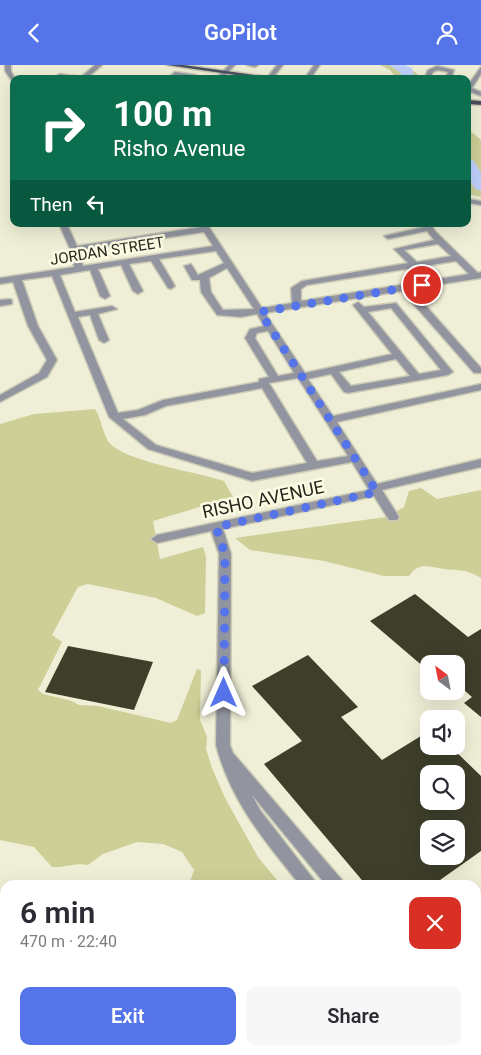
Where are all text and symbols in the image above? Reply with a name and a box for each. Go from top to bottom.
icon: back [20,19,48,47]
icon: person [433,19,461,47]
text: GoPilot [204,20,277,45]
text: 100 m [113,94,212,135]
icon: right [30,95,95,160]
text: Risho Avenue [113,136,245,161]
icon: left [82,190,110,218]
text: Then [30,193,72,216]
street label: JORDAN STREET [49,233,165,269]
pin [401,264,443,306]
icon: arrive [408,271,436,299]
street label: RISHO AVENUE [200,476,326,522]
north arrow [420,655,465,700]
map controls [420,655,465,865]
position arrow [197,666,249,718]
button: sound [420,710,465,755]
button: search [420,765,465,810]
button: layers [420,820,465,865]
text: 6 min [20,895,95,930]
button: close [409,897,461,949]
text: 470 m · 22:40 [20,932,117,951]
button: Exit [20,987,236,1045]
button: Share [246,987,461,1045]

